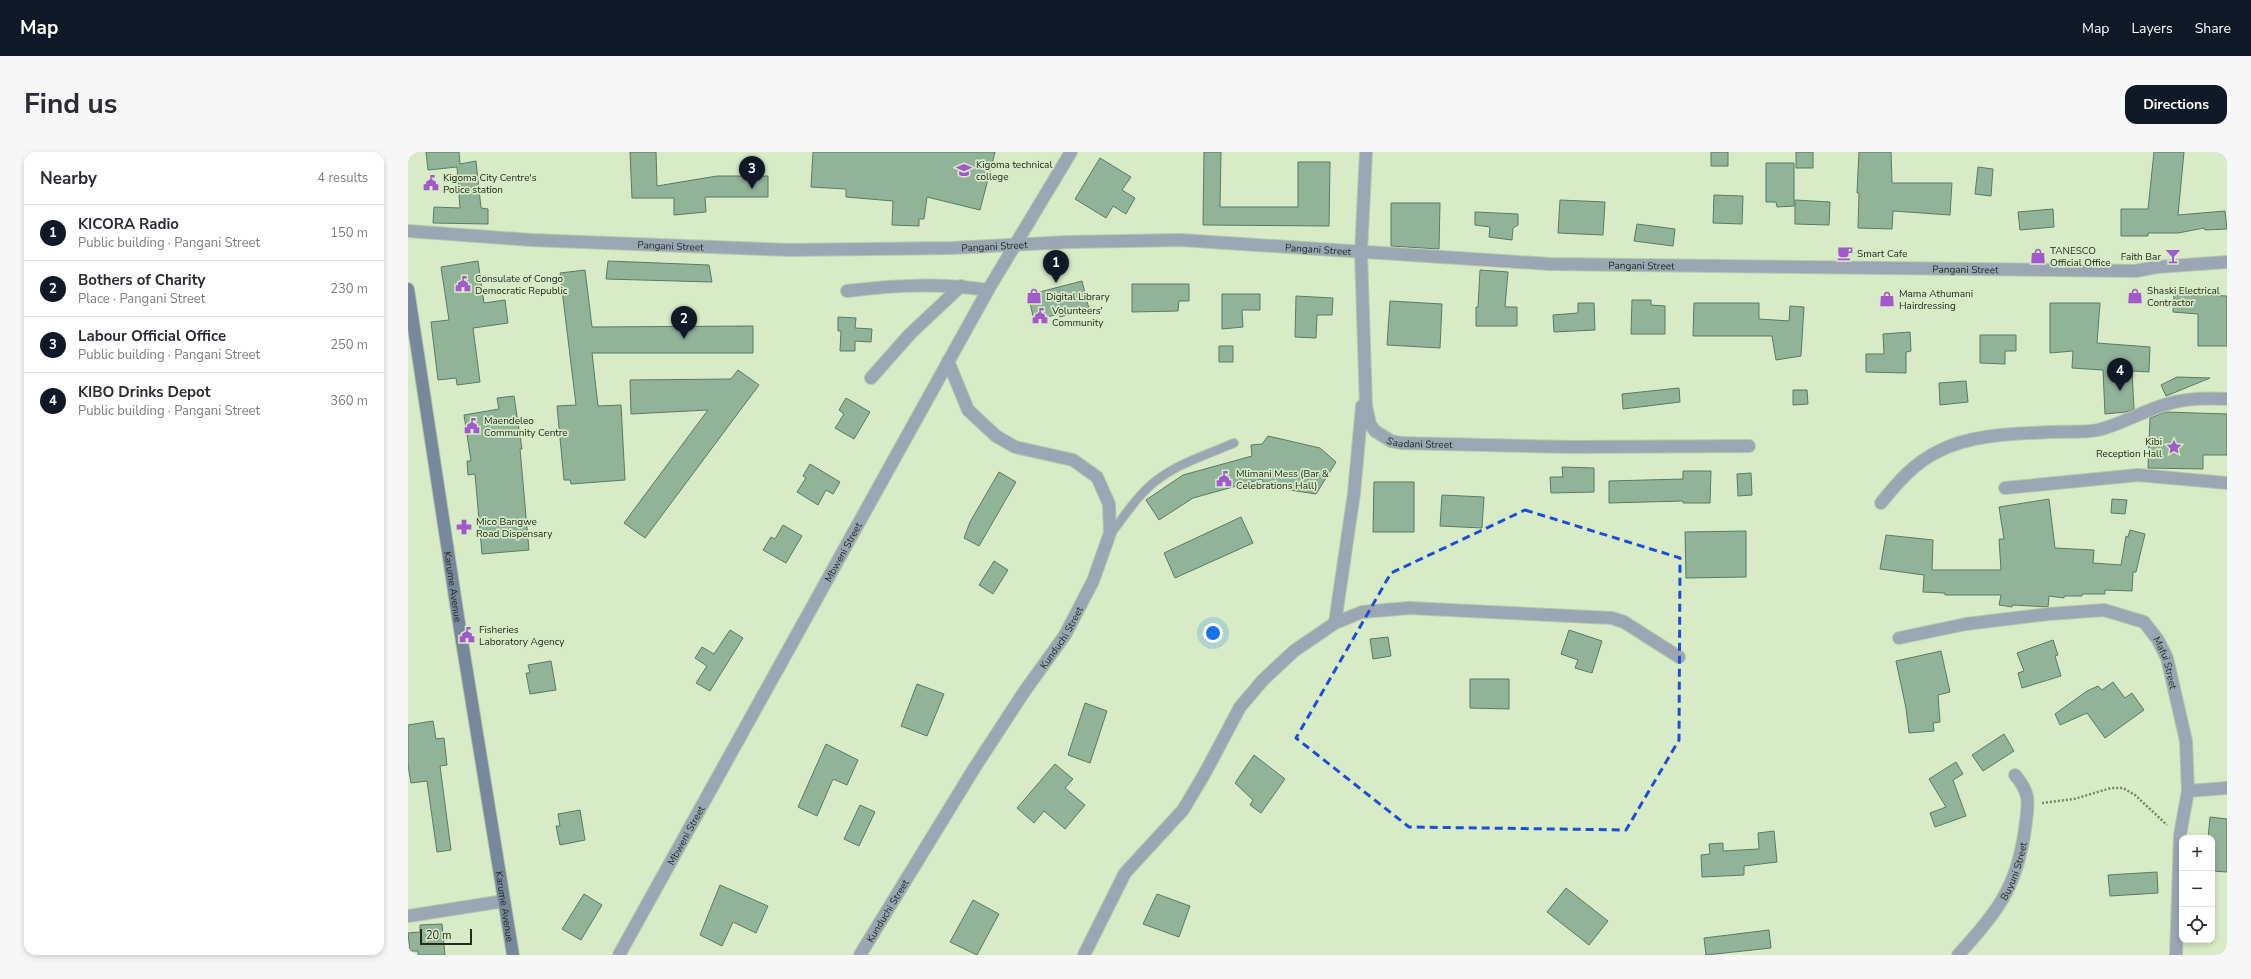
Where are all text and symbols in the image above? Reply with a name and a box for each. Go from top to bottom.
text: Map [20,15,58,41]
text: Map [2082,19,2109,38]
text: Layers [2131,19,2173,38]
text: Share [2195,19,2231,38]
text: Find us [24,85,118,123]
button: Directions [2125,85,2227,124]
pin: 3 [739,156,765,189]
place label: Kigoma technical college [976,158,1052,184]
school or university icon: Kigoma technical college [955,161,973,179]
text: Nearby [40,167,97,190]
text: 4 results [317,169,368,187]
place label: Kigoma City Centre's Police station [443,171,537,197]
public building icon: Kigoma City Centre's Police station [422,174,440,192]
text: KICORA Radio [78,214,179,234]
text: 1 [49,224,57,242]
text: 150 m [330,224,368,242]
text: Public building · Pangani Street [78,234,260,252]
street label: Pangani Street [637,238,704,255]
street label: Pangani Street [961,238,1028,256]
street label: Pangani Street [1284,241,1352,259]
cafe icon: Smart Cafe [1836,244,1854,262]
place label: TANESCO Official Office [2050,244,2111,270]
place label: Smart Cafe [1857,247,1907,261]
shop icon: TANESCO Official Office [2029,247,2047,265]
bar icon: Faith Bar [2164,247,2182,265]
pin: 1 [1043,250,1069,283]
place label: Faith Bar [2121,250,2161,264]
street label: Pangani Street [1608,259,1675,273]
street label: Pangani Street [1932,263,1999,277]
text: Bothers of Charity [78,270,205,290]
place label: Consulate of Congo Democratic Republic [475,272,568,298]
public building icon: Consulate of Congo Democratic Republic [454,275,472,293]
text: 2 [49,280,57,298]
text: 230 m [330,280,368,298]
place label: Shaski Electrical Contractor [2147,284,2220,310]
shop icon: Digital Library [1025,287,1043,305]
place label: Mama Athumani Hairdressing [1899,287,1973,313]
shop icon: Shaski Electrical Contractor [2126,287,2144,305]
text: Place · Pangani Street [78,290,205,308]
place label: Digital Library [1046,290,1111,304]
shop icon: Mama Athumani Hairdressing [1878,290,1896,308]
place label: Volunteers' Community [1051,304,1104,330]
pin: 2 [671,306,697,339]
public building icon: Volunteers' Community [1031,307,1049,325]
text: Labour Official Office [78,326,226,346]
text: 3 [49,336,57,354]
text: 250 m [330,336,368,354]
text: Public building · Pangani Street [78,346,260,364]
pin: 4 [2107,358,2133,391]
text: KIBO Drinks Depot [78,382,210,402]
text: 4 [49,392,57,410]
text: 360 m [330,392,368,410]
text: Public building · Pangani Street [78,402,260,420]
place label: Maendeleo Community Centre [484,414,568,440]
public building icon: Maendeleo Community Centre [463,417,481,435]
street label: Saadani Street [1383,434,1453,452]
place label: Kibi Reception Hall [2096,435,2162,461]
place icon: Kibi Reception Hall [2165,438,2183,456]
place label: Mlimani Mess (Bar & Celebrations Hall) [1236,467,1329,493]
public building icon: Mlimani Mess (Bar & Celebrations Hall) [1215,470,1233,488]
place label: Mico Bangwe Road Dispensary [476,515,553,541]
pharmacy icon: Mico Bangwe Road Dispensary [455,518,473,536]
street label: Mbweni Street [821,520,866,585]
street label: Karume Avenue [440,550,465,623]
street label: Kunduchi Street [1037,604,1087,672]
place label: Fisheries Laboratory Agency [479,623,565,649]
your location [1203,623,1223,643]
public building icon: Fisheries Laboratory Agency [458,626,476,644]
street label: Mafui Street [2149,634,2180,691]
street label: Mbweni Street [664,803,709,868]
map controls [2179,835,2215,943]
button: + [2179,835,2215,871]
street label: Buyuni Street [1997,841,2031,903]
street label: Karume Avenue [491,870,517,943]
button: − [2179,871,2215,907]
street label: Kunduchi Street [863,877,913,945]
button: locate [2179,907,2215,943]
scale bar [420,927,472,946]
text: 20 m [426,928,451,943]

